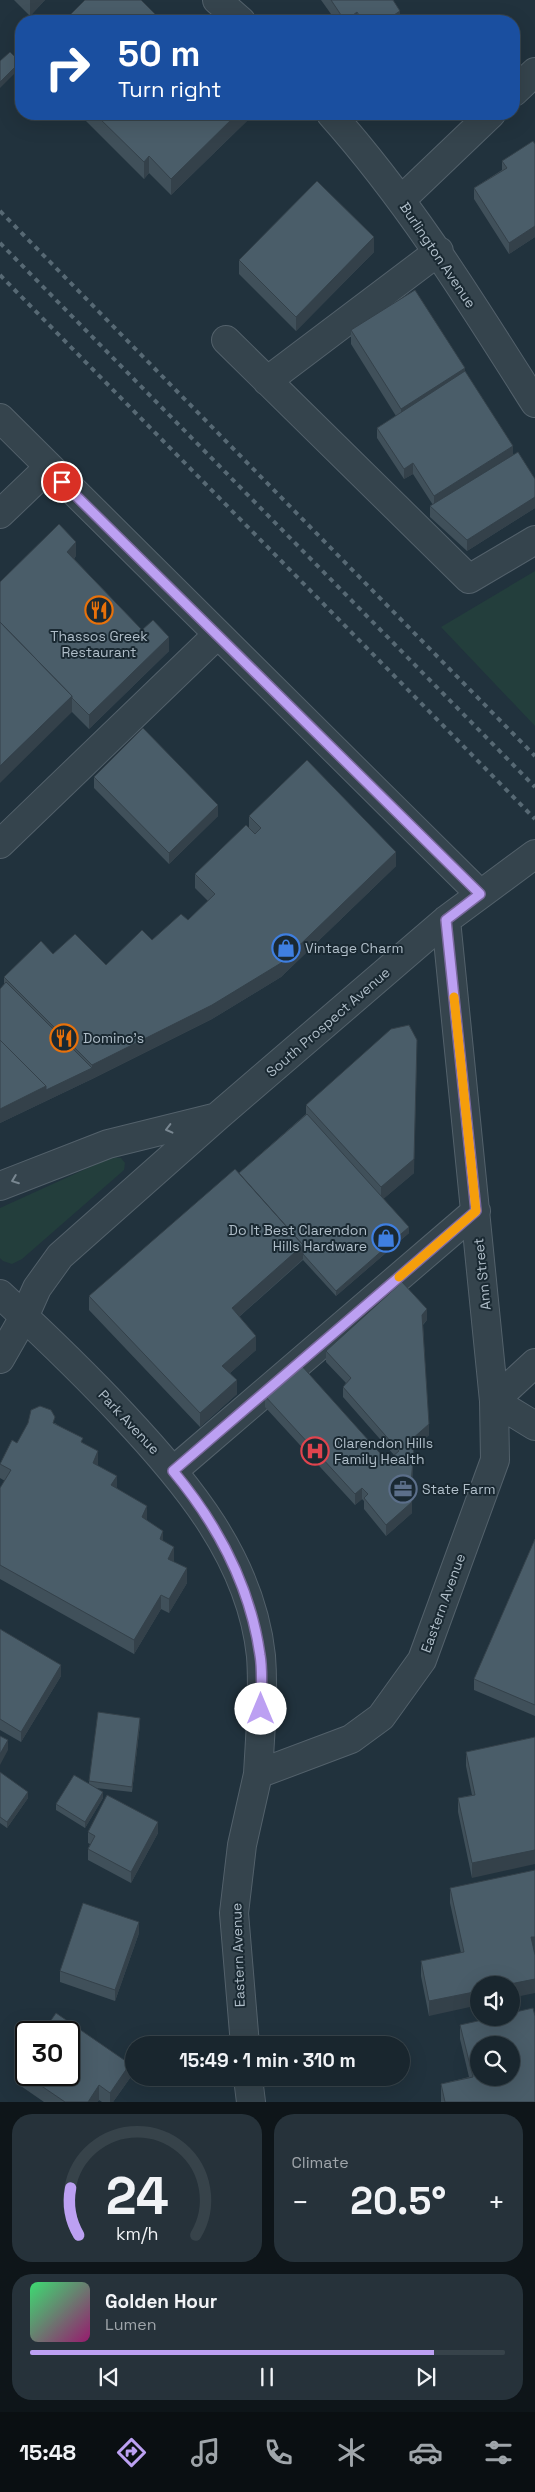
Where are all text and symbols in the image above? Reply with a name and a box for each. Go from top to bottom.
text: 50 m [118,32,200,76]
icon: right [35,35,100,100]
text: Turn right [118,75,221,103]
street label: Burlington Avenue [396,199,480,311]
pin [41,461,83,503]
icon: arrive [48,468,76,496]
restaurant icon: Thassos Greek Restaurant [84,595,114,625]
place label: Thassos Greek Restaurant [50,627,148,661]
shop icon: Vintage Charm [271,933,301,963]
place label: Vintage Charm [305,939,404,957]
street label: South Prospect Avenue [262,963,394,1081]
restaurant icon: Domino's [49,1023,79,1053]
place label: Domino's [83,1029,144,1047]
one-way arrow [165,1123,174,1134]
one-way arrow [12,1174,20,1184]
place label: Do It Best Clarendon Hills Hardware [229,1221,367,1255]
shop icon: Do It Best Clarendon Hills Hardware [371,1223,401,1253]
street label: Ann Street [469,1237,495,1311]
street label: Park Avenue [94,1386,164,1458]
place label: Clarendon Hills Family Health [334,1434,433,1468]
hospital icon: Clarendon Hills Family Health [300,1436,330,1466]
office icon: State Farm [388,1474,418,1504]
place label: State Farm [422,1480,496,1498]
street label: Eastern Avenue [417,1551,469,1655]
position arrow [234,1682,286,1734]
street label: Eastern Avenue [227,1903,249,2007]
map controls [470,1976,520,2086]
button: sound [470,1976,520,2026]
speed limit sign: 30 [15,2021,80,2086]
button: search [470,2036,520,2086]
text: 15:49 · 1 min · 310 m [179,2048,356,2073]
text: Climate [292,2152,349,2173]
text: 24 [105,2163,168,2229]
text: 20.5° [350,2177,446,2225]
text: − [292,2184,309,2220]
text: + [488,2184,505,2220]
text: km/h [115,2222,158,2245]
text: Golden Hour [105,2289,217,2314]
text: Lumen [105,2314,157,2335]
icon: previous [95,2363,123,2391]
icon: pause [253,2363,281,2391]
icon: next [412,2363,440,2391]
icon: directions [114,2435,149,2470]
icon: music [188,2435,223,2470]
icon: phone [261,2435,296,2470]
icon: climate [334,2435,369,2470]
icon: car [408,2435,443,2470]
icon: filters [481,2435,516,2470]
text: 15:48 [19,2438,76,2466]

